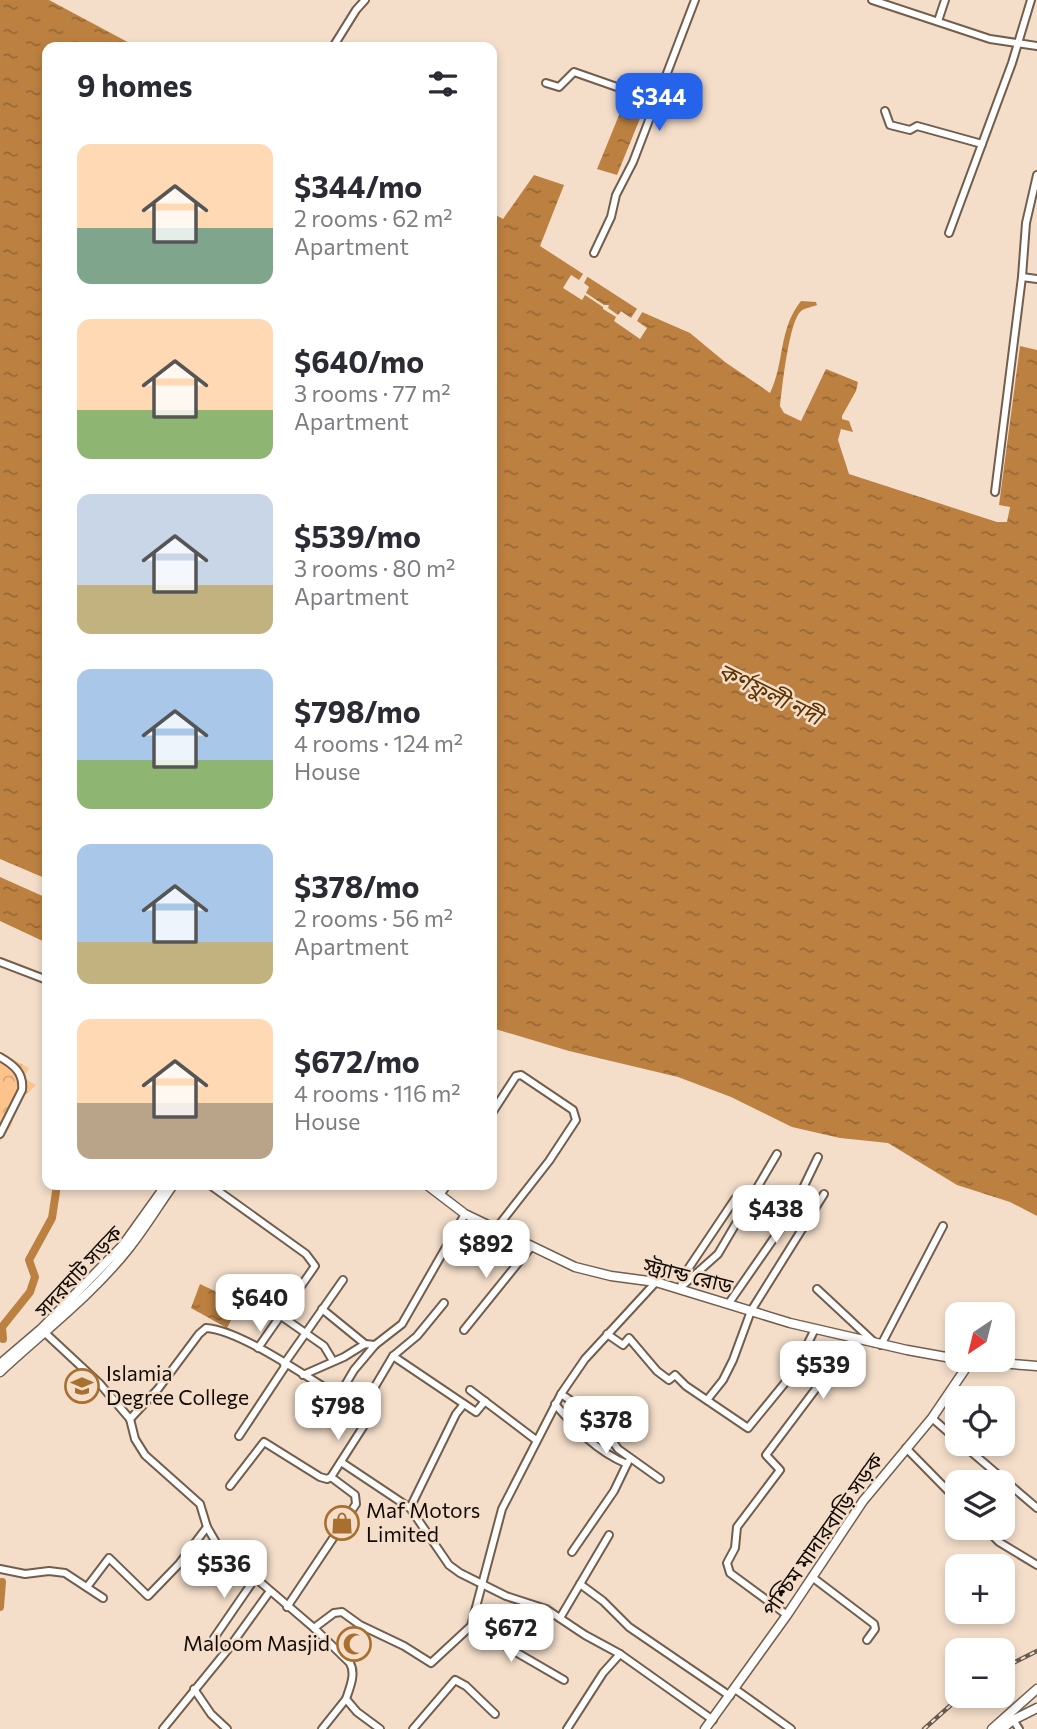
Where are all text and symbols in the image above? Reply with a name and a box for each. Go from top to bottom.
icon: filters [424,65,462,103]
text: 9 homes [77,66,192,103]
pin: $344 [618,74,700,133]
text: $344 [632,82,686,110]
text: $344/mo [294,167,422,204]
icon: home [133,172,217,256]
text: 2 rooms · 62 m² [294,204,453,232]
text: Apartment [294,232,409,260]
text: $640/mo [294,342,424,379]
icon: home [133,347,217,431]
text: 3 rooms · 77 m² [294,379,451,407]
text: Apartment [294,407,409,435]
text: $539/mo [294,517,421,554]
icon: home [133,522,217,606]
text: 3 rooms · 80 m² [294,554,455,582]
text: Apartment [294,582,409,610]
water label: কর্ণফুলী নদী [714,656,830,733]
text: $798/mo [294,692,421,729]
icon: home [133,697,217,781]
text: 4 rooms · 124 m² [294,729,463,757]
text: House [294,757,360,785]
text: $378/mo [294,867,419,904]
icon: home [133,872,217,956]
text: 2 rooms · 56 m² [294,904,453,932]
text: Apartment [294,932,409,960]
text: $672/mo [294,1042,420,1079]
icon: home [133,1047,217,1131]
text: 4 rooms · 116 m² [294,1079,461,1107]
text: House [294,1107,360,1135]
pin: $438 [735,1186,817,1245]
text: $438 [749,1194,803,1222]
street label: সদরঘাট সড়ক [28,1219,127,1323]
pin: $892 [445,1220,527,1280]
text: $892 [459,1229,513,1257]
street label: স্ট্র্যান্ড রোড [640,1251,737,1298]
pin: $640 [219,1274,301,1334]
text: $640 [232,1283,288,1311]
north arrow [945,1302,1015,1372]
map controls [945,1302,1015,1708]
pin: $539 [782,1342,864,1401]
text: $539 [796,1350,850,1378]
place label: Islamia Degree College [106,1360,249,1409]
school or university icon: Islamia Degree College [63,1367,101,1405]
pin: $798 [297,1382,379,1442]
button: locate [945,1386,1015,1456]
text: $798 [311,1391,365,1419]
pin: $378 [565,1396,647,1456]
text: $378 [579,1405,633,1433]
street label: পশ্চিম মাদারবাড়ি সড়ক [756,1447,888,1620]
button: layers [945,1470,1015,1540]
place label: Maf Motors Limited [366,1497,480,1546]
shop icon: Maf Motors Limited [323,1504,361,1542]
pin: $536 [183,1540,265,1600]
text: $536 [197,1549,251,1577]
button: + [945,1554,1015,1624]
pin: $672 [470,1604,552,1664]
text: $672 [485,1613,537,1641]
mosque icon: Maloom Masjid [335,1625,373,1663]
place label: Maloom Masjid [183,1630,330,1655]
button: − [945,1638,1015,1708]

